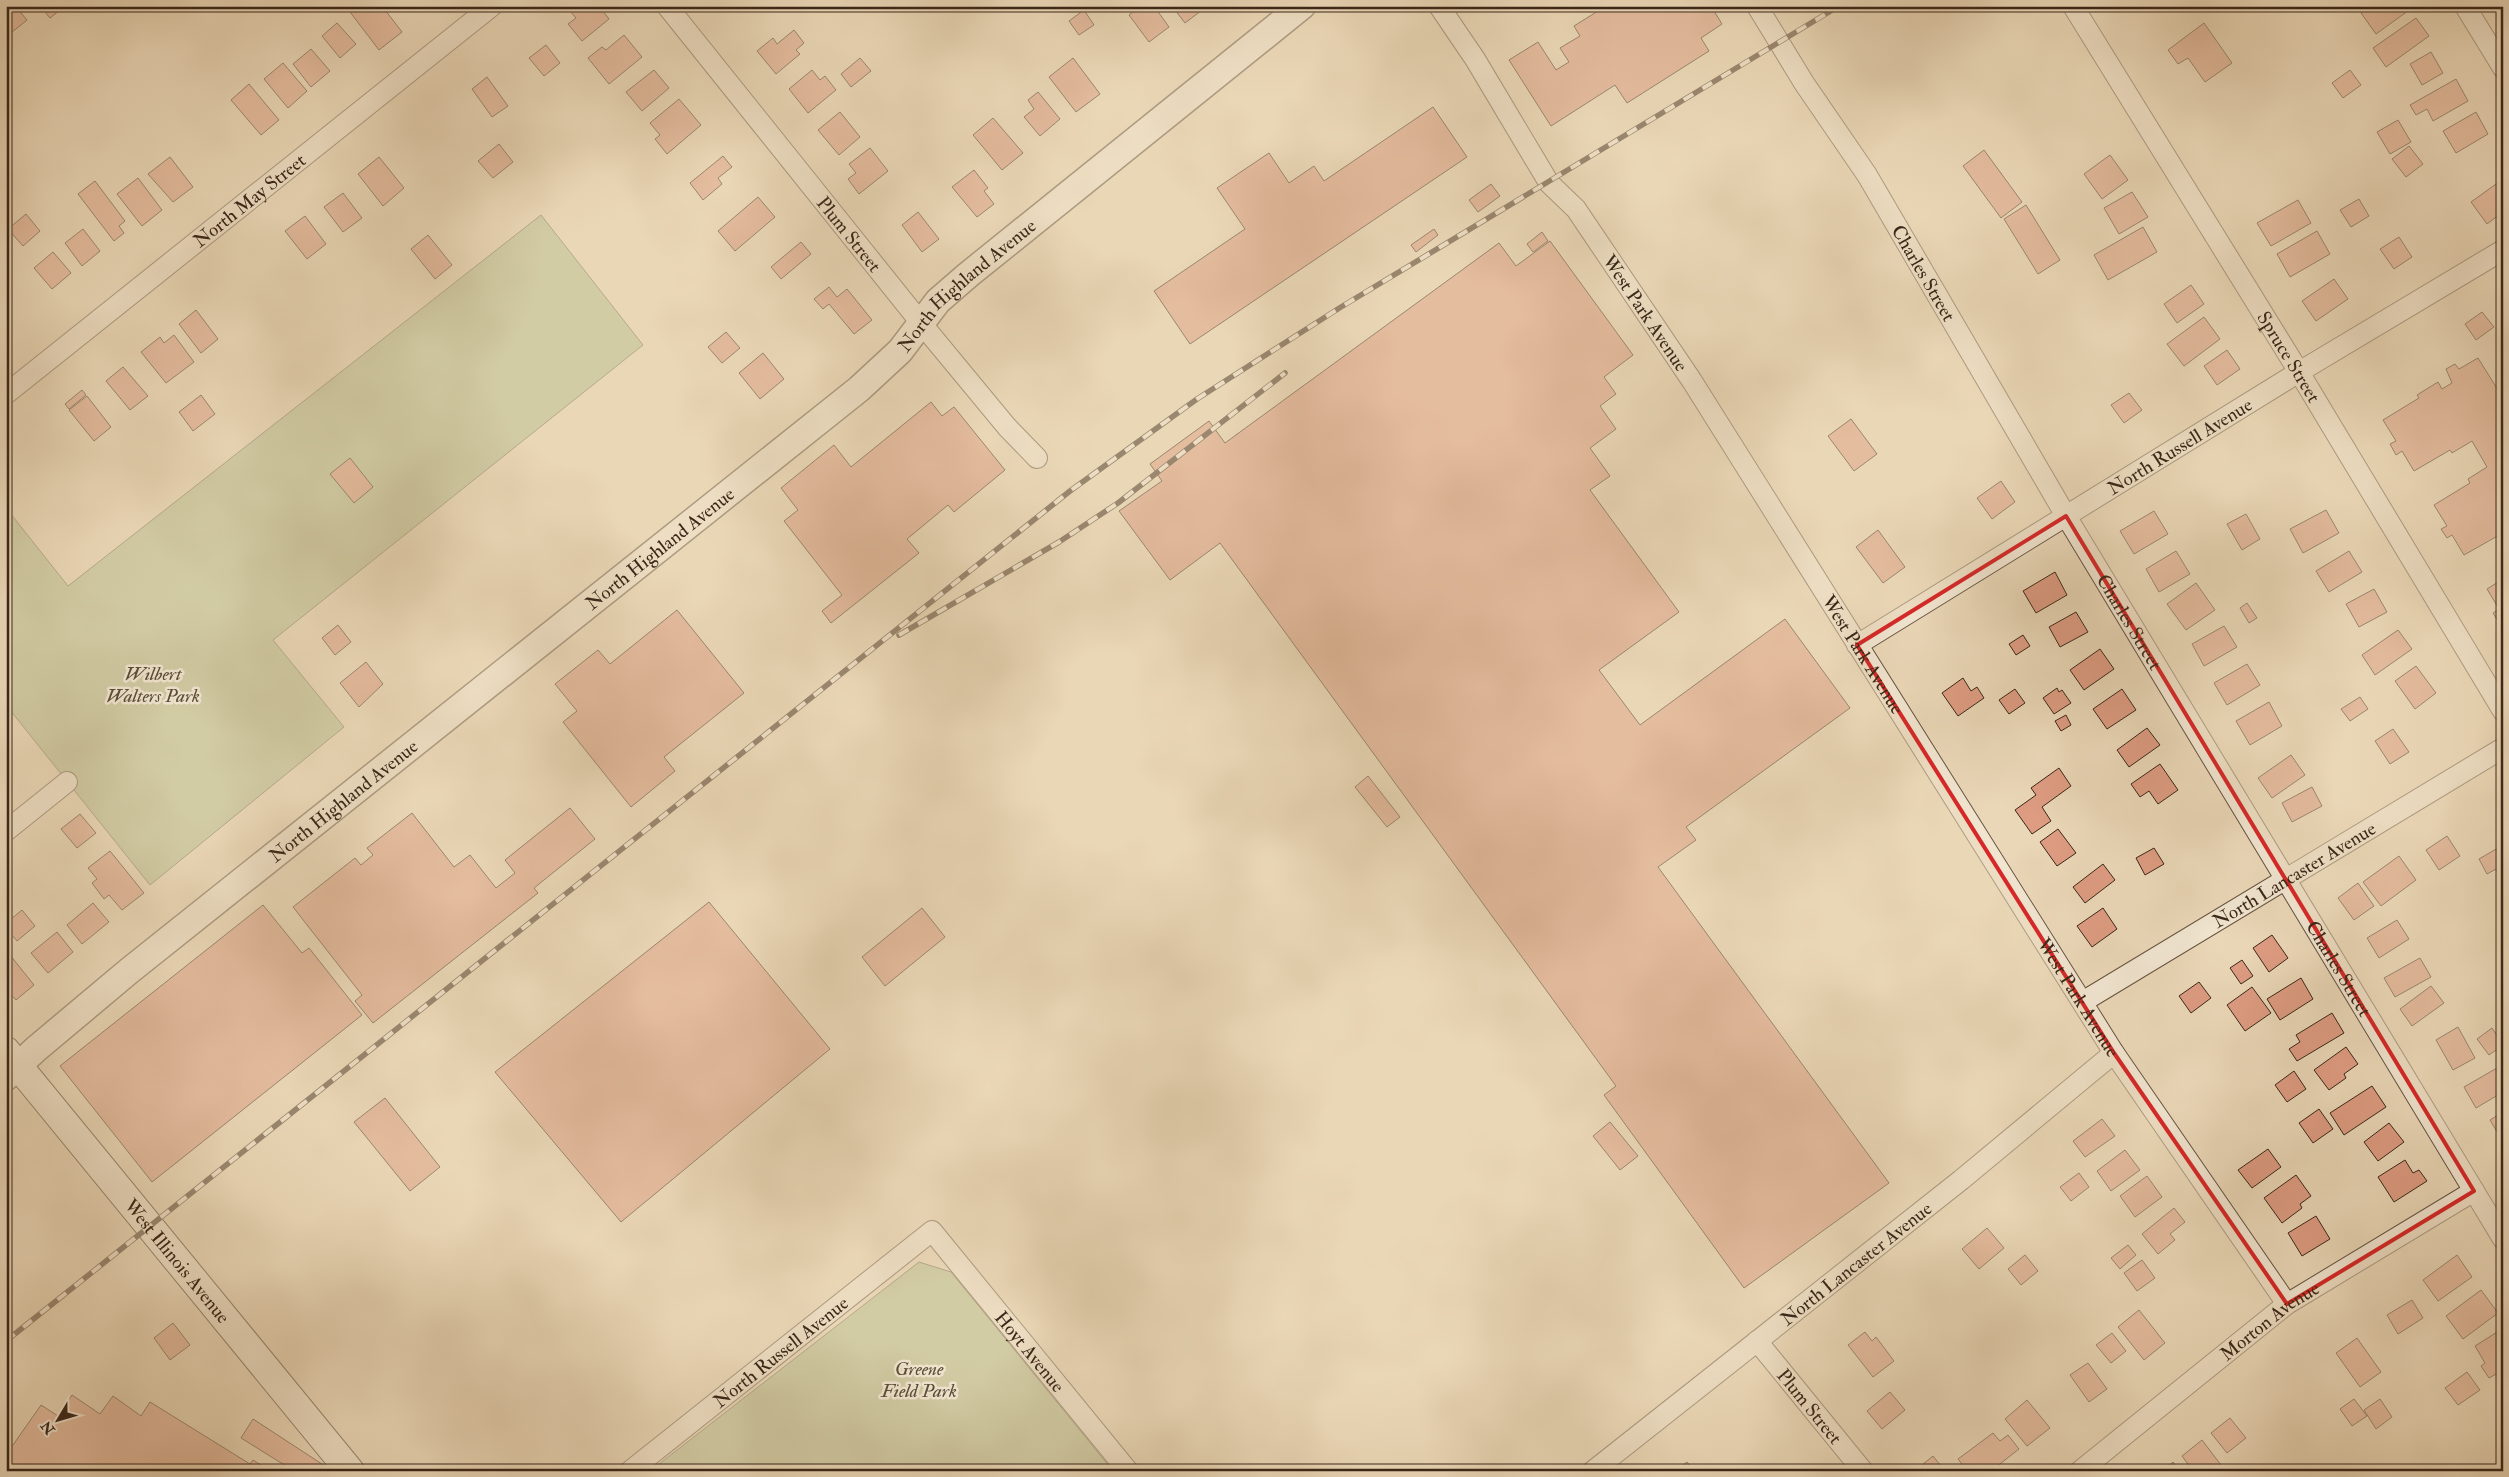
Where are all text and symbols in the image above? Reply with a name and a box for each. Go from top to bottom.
street label: North May Street [189,149,311,253]
street label: Plum Street [811,192,886,277]
street label: North Highland Avenue [893,214,1041,357]
street label: Charles Street [1886,221,1961,326]
street label: West Park Avenue [1597,249,1693,376]
street label: Spruce Street [2251,307,2325,407]
street label: North Russell Avenue [2103,393,2257,501]
street label: North Highland Avenue [581,482,740,615]
street label: Charles Street [2091,570,2167,675]
street label: West Park Avenue [1816,590,1909,719]
park label: Wilbert Walters Park [106,662,200,708]
street label: North Highland Avenue [264,735,423,868]
street label: North Lancaster Avenue [2208,817,2380,934]
street label: Charles Street [2300,916,2377,1021]
street label: West Park Avenue [2031,933,2124,1062]
street label: West Illinois Avenue [118,1193,235,1329]
street label: North Lancaster Avenue [1776,1197,1937,1331]
street label: Morton Avenue [2215,1276,2324,1366]
street label: North Russell Avenue [708,1291,853,1413]
street label: Hoyt Avenue [989,1306,1070,1397]
park label: Greene Field Park [880,1357,957,1403]
street label: Plum Street [1771,1364,1847,1449]
north arrow [32,1394,82,1444]
text: N [37,1417,59,1439]

